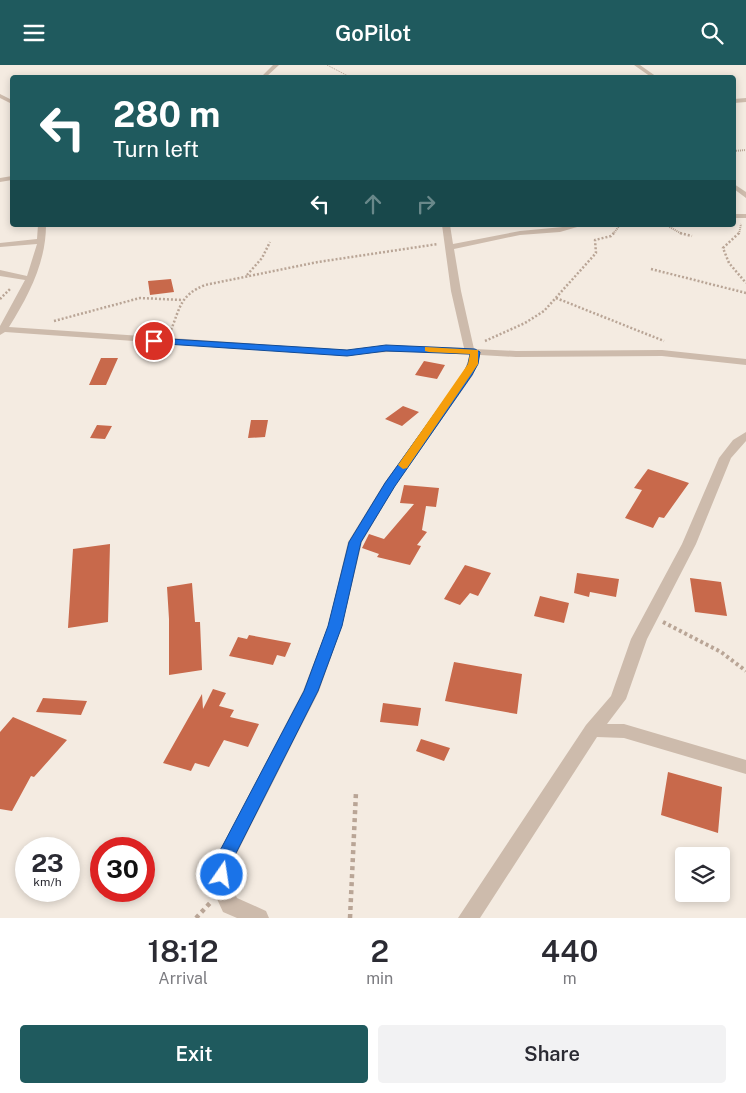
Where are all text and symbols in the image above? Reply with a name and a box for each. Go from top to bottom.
icon: menu [20,19,48,47]
icon: search [698,19,726,47]
text: GoPilot [335,20,411,46]
text: 280 m [113,94,220,135]
icon: left [30,95,95,160]
text: Turn left [113,136,199,162]
icon: left [306,190,334,218]
icon: ahead [359,190,387,218]
icon: right [412,190,440,218]
pin [133,320,175,362]
icon: arrive [140,327,168,355]
speed limit sign: 30 [90,837,155,902]
map controls [675,847,730,902]
button: layers [675,847,730,902]
text: 23 [31,848,64,878]
position arrow [195,848,247,900]
text: km/h [33,875,62,889]
text: 18:12 [148,933,219,969]
text: 2 [370,933,389,969]
text: 440 [541,933,598,969]
text: Arrival [158,969,208,988]
text: min [366,969,393,988]
text: m [563,969,577,988]
button: Exit [20,1025,368,1083]
button: Share [378,1025,726,1083]

